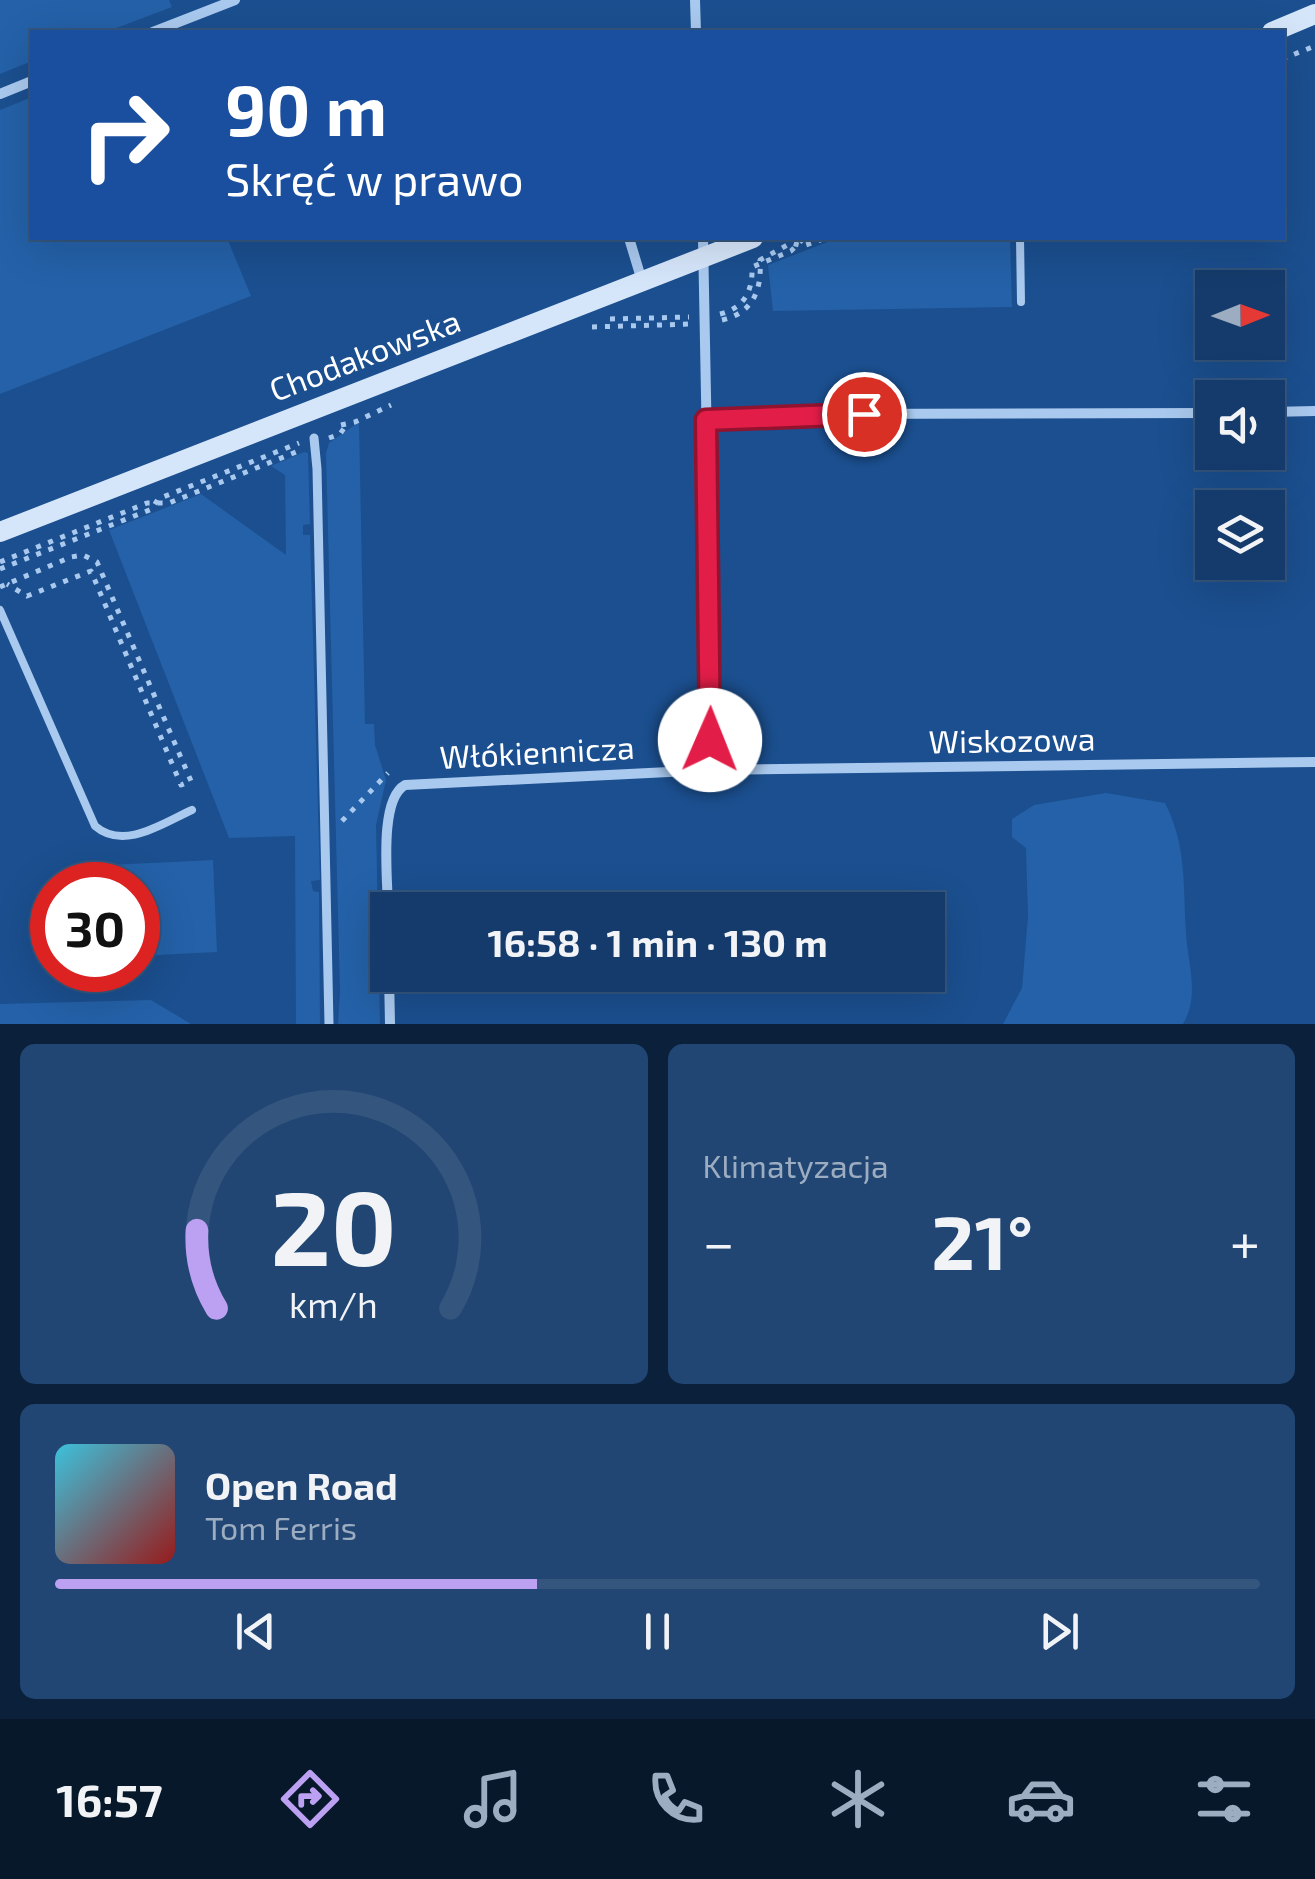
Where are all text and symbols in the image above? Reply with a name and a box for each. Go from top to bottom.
text: 90 m [225,66,387,150]
icon: right [60,70,190,200]
text: Skręć w prawo [225,151,524,205]
north arrow [1195,270,1285,360]
map controls [1195,270,1285,580]
street label: Chodakowska [264,300,465,408]
pin [822,372,907,457]
button: sound [1195,380,1285,470]
icon: arrive [837,387,892,442]
button: layers [1195,490,1285,580]
position arrow [658,688,762,792]
street label: Wiskozowa [928,719,1096,759]
street label: Włókiennicza [438,727,635,775]
speed limit sign: 30 [30,862,160,992]
text: 16:58 · 1 min · 130 m [487,919,828,965]
text: Klimatyzacja [703,1146,889,1184]
text: 20 [271,1162,397,1287]
text: 21° [931,1195,1033,1285]
text: − [703,1208,735,1274]
text: + [1230,1208,1260,1274]
text: km/h [289,1282,378,1325]
text: Open Road [205,1462,398,1508]
text: Tom Ferris [205,1508,357,1546]
icon: previous [228,1604,283,1659]
icon: pause [630,1604,685,1659]
icon: next [1032,1604,1087,1659]
icon: directions [275,1764,345,1834]
icon: music [458,1764,528,1834]
icon: phone [641,1764,711,1834]
icon: climate [823,1764,893,1834]
icon: car [1006,1764,1076,1834]
icon: filters [1189,1764,1259,1834]
text: 16:57 [56,1772,163,1826]

